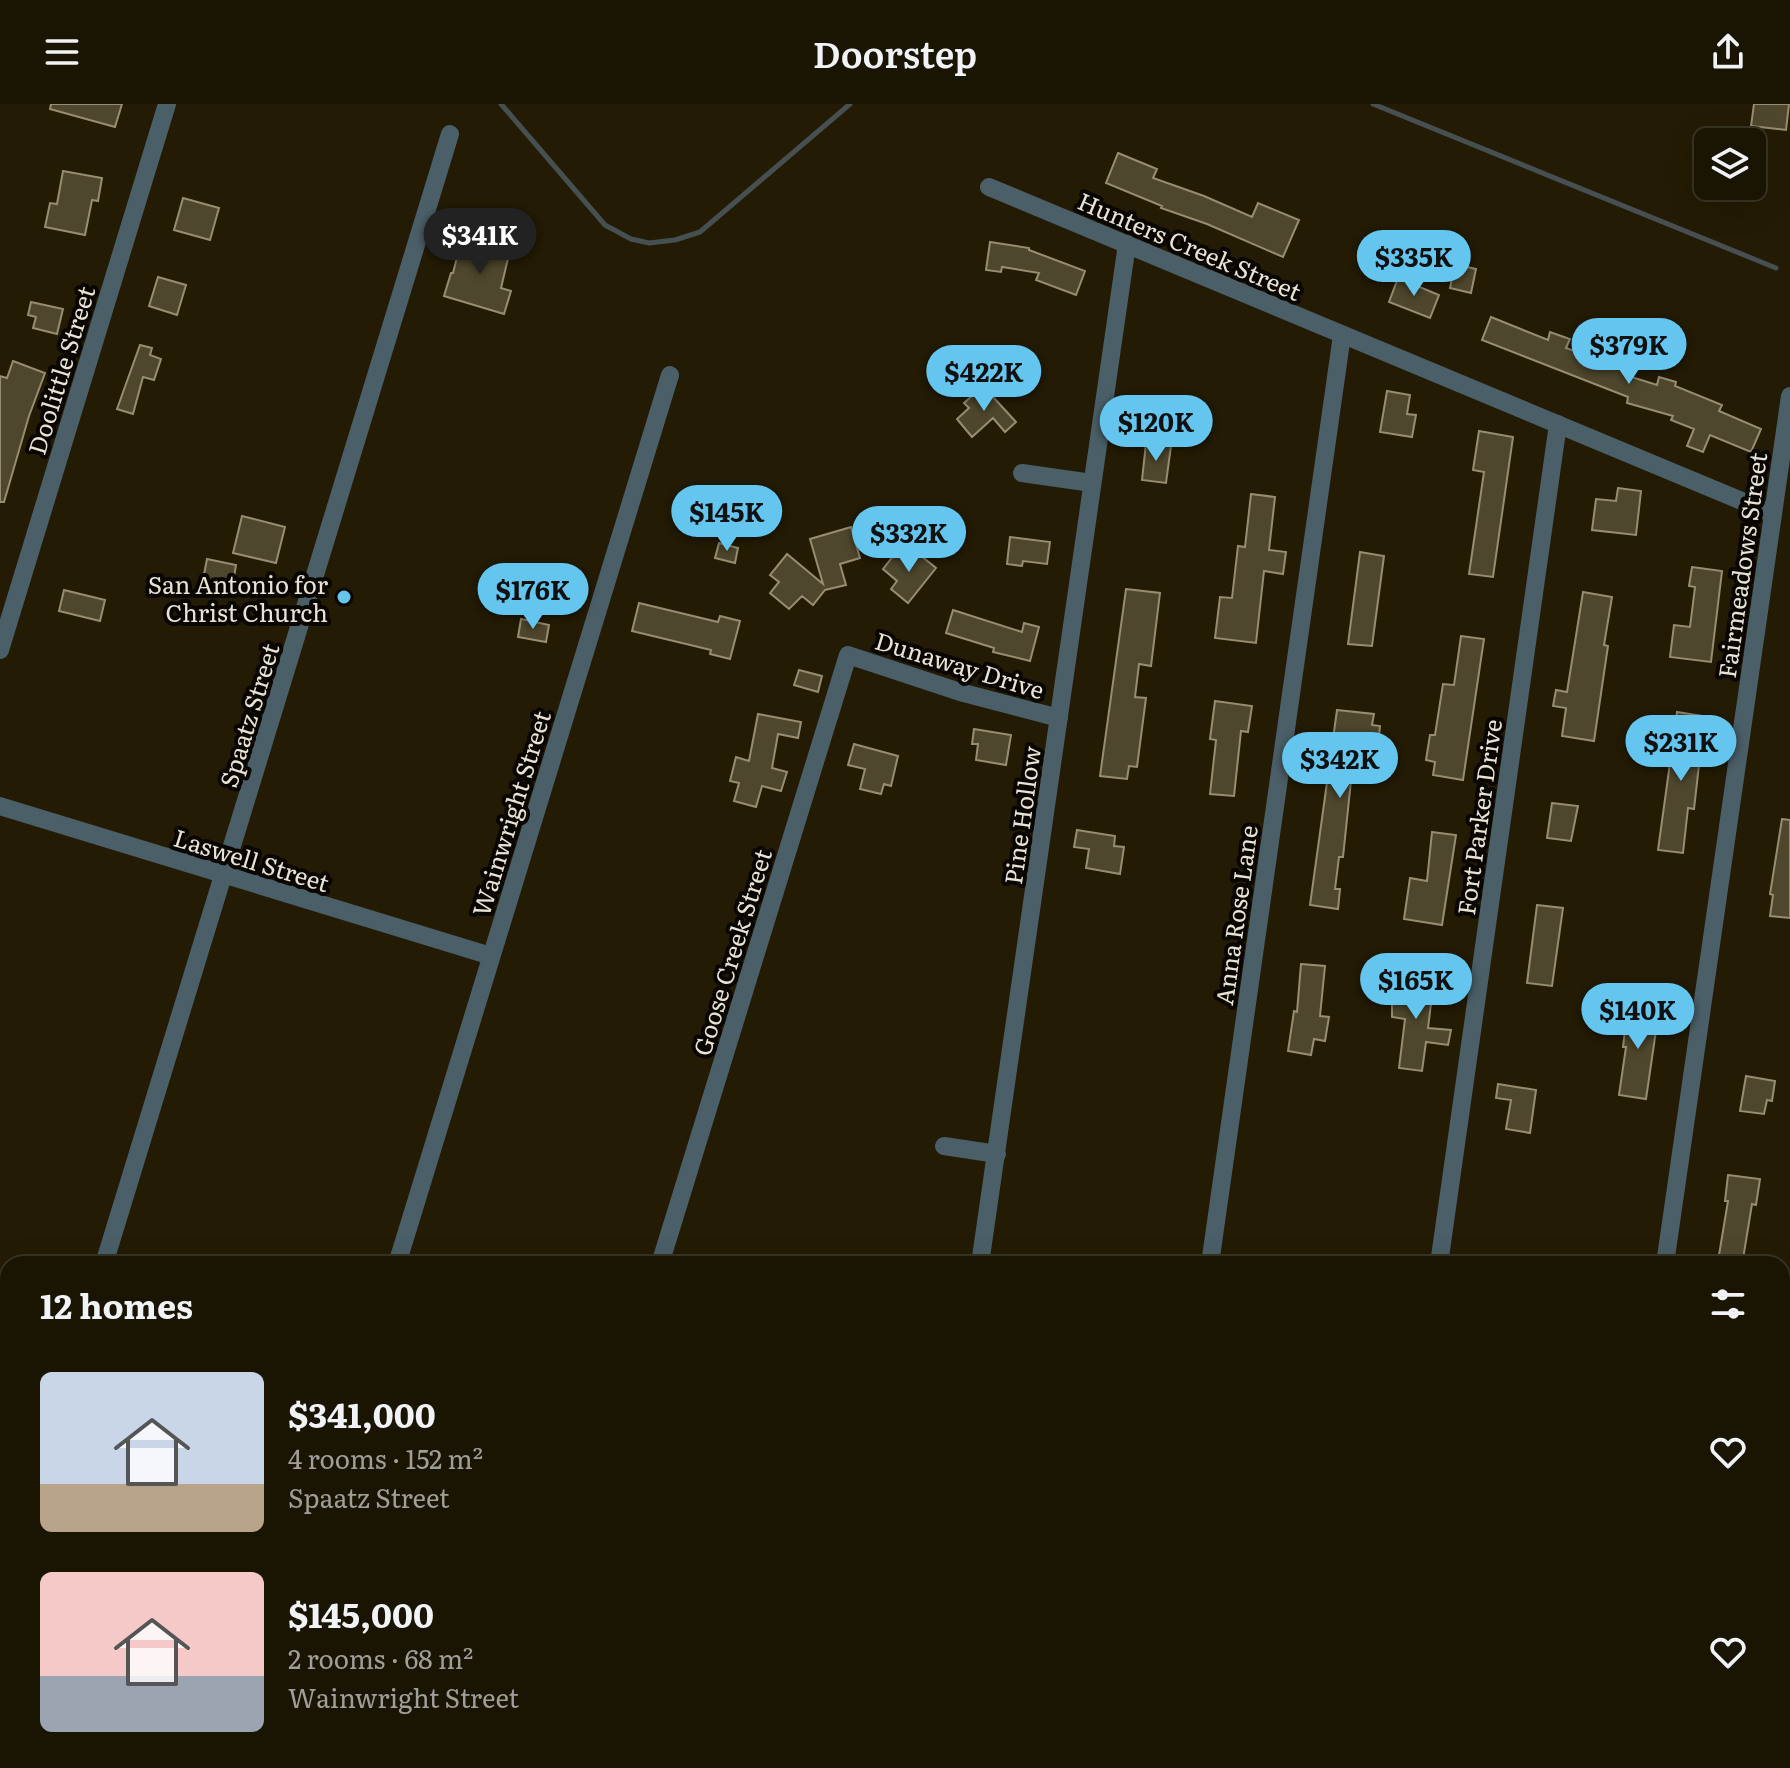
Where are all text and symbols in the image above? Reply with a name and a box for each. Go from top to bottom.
text: Doorstep [813,26,977,79]
icon: menu [40,30,84,74]
icon: share [1706,30,1750,74]
map controls [1694,128,1766,200]
button: layers [1694,128,1766,200]
street label: Hunters Creek Street [1073,182,1307,308]
pin: $341K [424,208,536,276]
text: $341K [442,214,518,253]
pin: $335K [1358,230,1470,298]
text: $335K [1375,236,1453,275]
street label: Doolittle Street [18,281,102,459]
pin: $379K [1573,318,1685,386]
text: $379K [1590,324,1668,363]
pin: $422K [928,345,1040,413]
text: $422K [944,351,1024,390]
pin: $120K [1100,395,1212,463]
text: $120K [1118,401,1194,440]
street label: Fairmeadows Street [1708,450,1774,680]
pin: $145K [671,485,783,553]
text: $145K [689,491,765,530]
pin: $332K [853,506,965,574]
text: $332K [870,512,948,551]
pin: $176K [477,563,589,631]
place label: San Antonio for Christ Church [148,566,329,629]
text: $176K [496,569,570,608]
marker: San Antonio for Christ Church [335,588,353,606]
street label: Dunaway Drive [871,622,1049,706]
street label: Spaatz Street [209,638,287,791]
street label: Wainwright Street [462,706,558,920]
pin: $231K [1625,715,1737,783]
street label: Fort Parker Drive [1447,717,1509,917]
text: $231K [1643,721,1719,760]
pin: $342K [1284,732,1396,800]
text: $342K [1300,738,1380,777]
street label: Pine Hollow [994,743,1048,886]
street label: Laswell Street [170,819,334,899]
street label: Anna Rose Lane [1205,823,1265,1007]
street label: Goose Creek Street [683,844,779,1060]
pin: $165K [1360,953,1472,1021]
text: $165K [1378,959,1454,998]
pin: $140K [1582,983,1694,1051]
text: $140K [1599,989,1677,1028]
text: 12 homes [40,1279,193,1329]
icon: filters [1706,1282,1750,1326]
text: $341,000 [288,1388,436,1438]
icon: home [104,1404,200,1500]
icon: heart [1706,1430,1750,1474]
text: 4 rooms · 152 m² [288,1438,483,1477]
text: Spaatz Street [288,1477,450,1516]
text: $145,000 [288,1588,434,1638]
icon: home [104,1604,200,1700]
icon: heart [1706,1630,1750,1674]
text: 2 rooms · 68 m² [288,1638,473,1677]
text: Wainwright Street [288,1677,519,1716]

